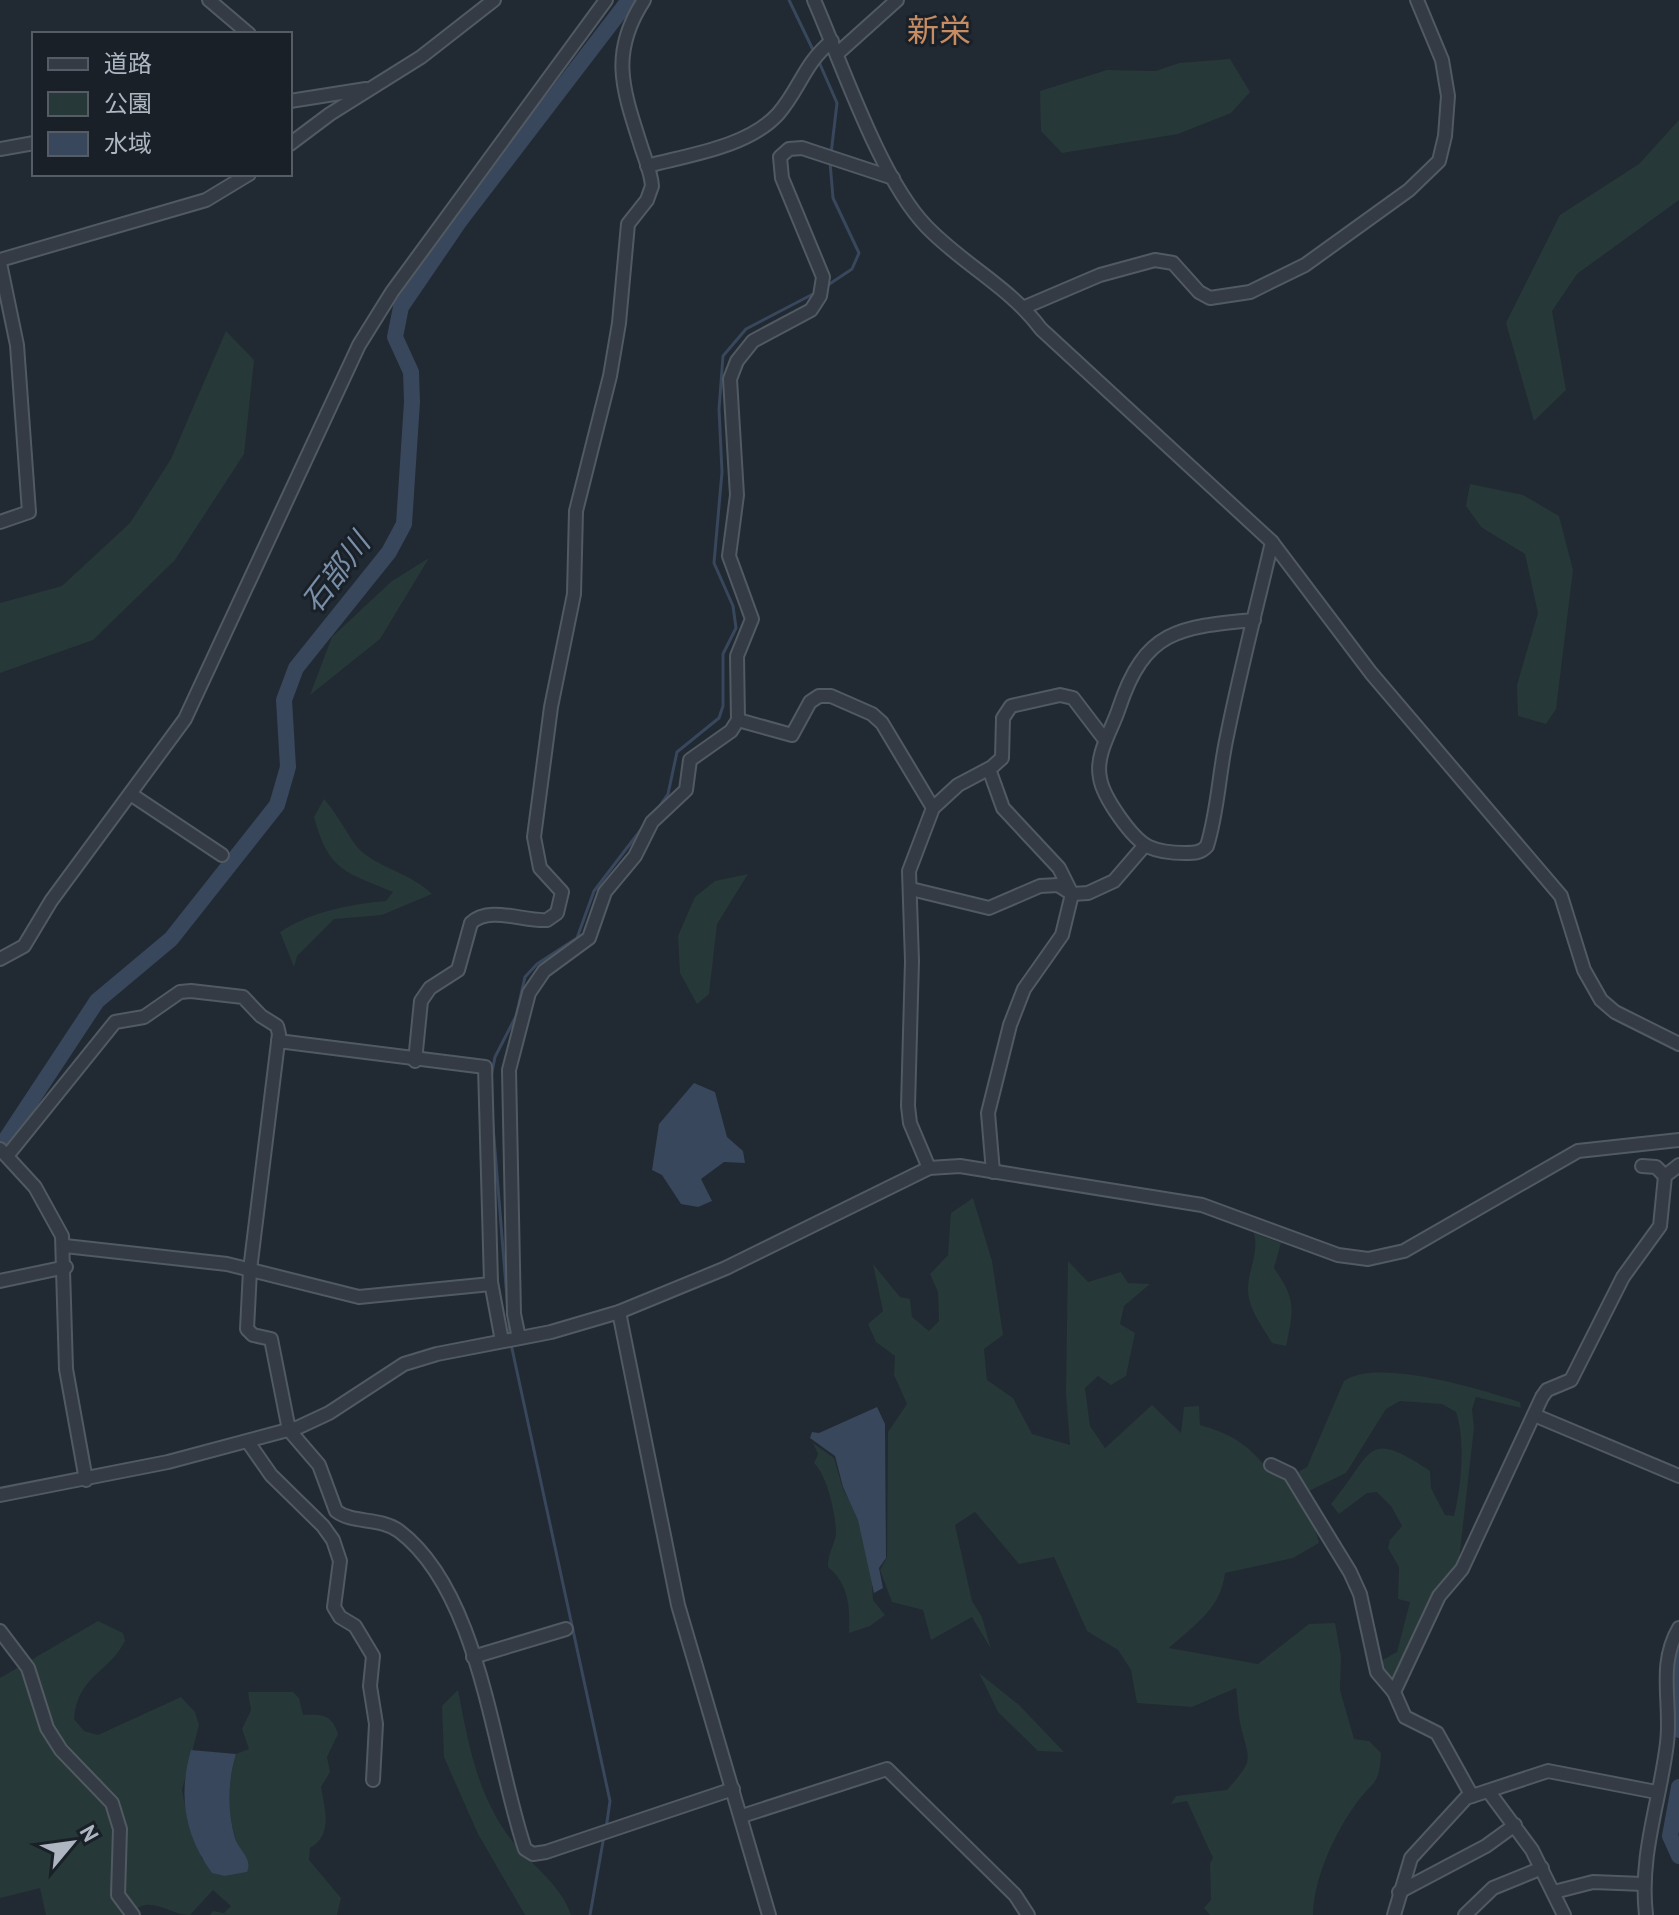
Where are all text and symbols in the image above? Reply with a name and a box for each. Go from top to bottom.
district label: 新栄 [907,9,971,51]
legend [32,32,292,176]
text: 道路 [104,48,152,79]
text: 公園 [104,88,152,119]
text: 水域 [104,128,152,159]
water label: 石部川 [292,522,379,620]
north arrow [32,1803,112,1883]
text: N [74,1820,105,1846]

